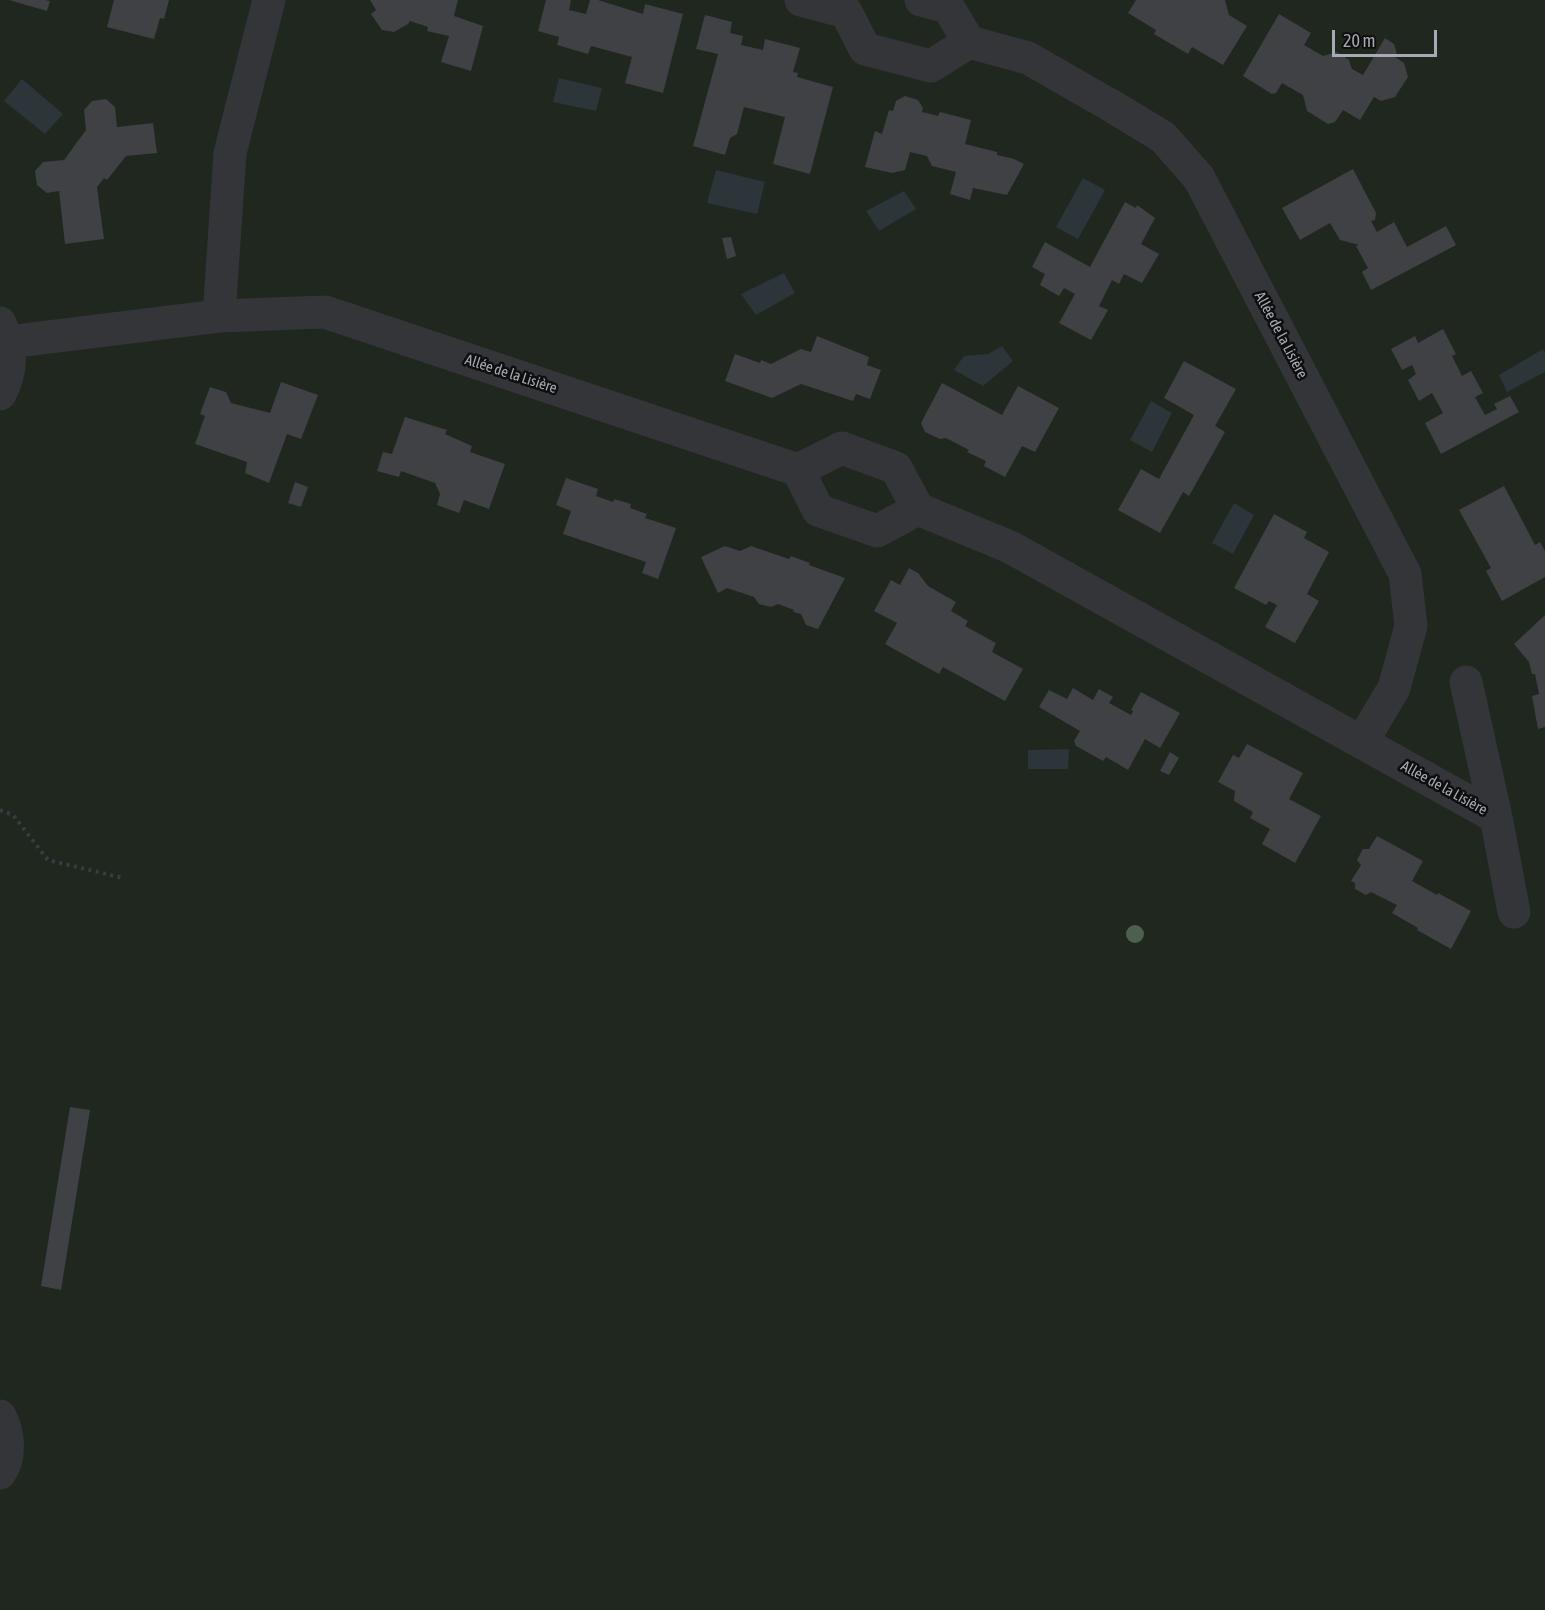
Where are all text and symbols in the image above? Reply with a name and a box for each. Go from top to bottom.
scale bar [1335,18,1440,56]
text: 20 m [1343,30,1375,51]
street label: Allée de la Lisière [1251,288,1311,382]
street label: Allée de la Lisière [463,351,559,397]
street label: Allée de la Lisière [1398,757,1490,819]

